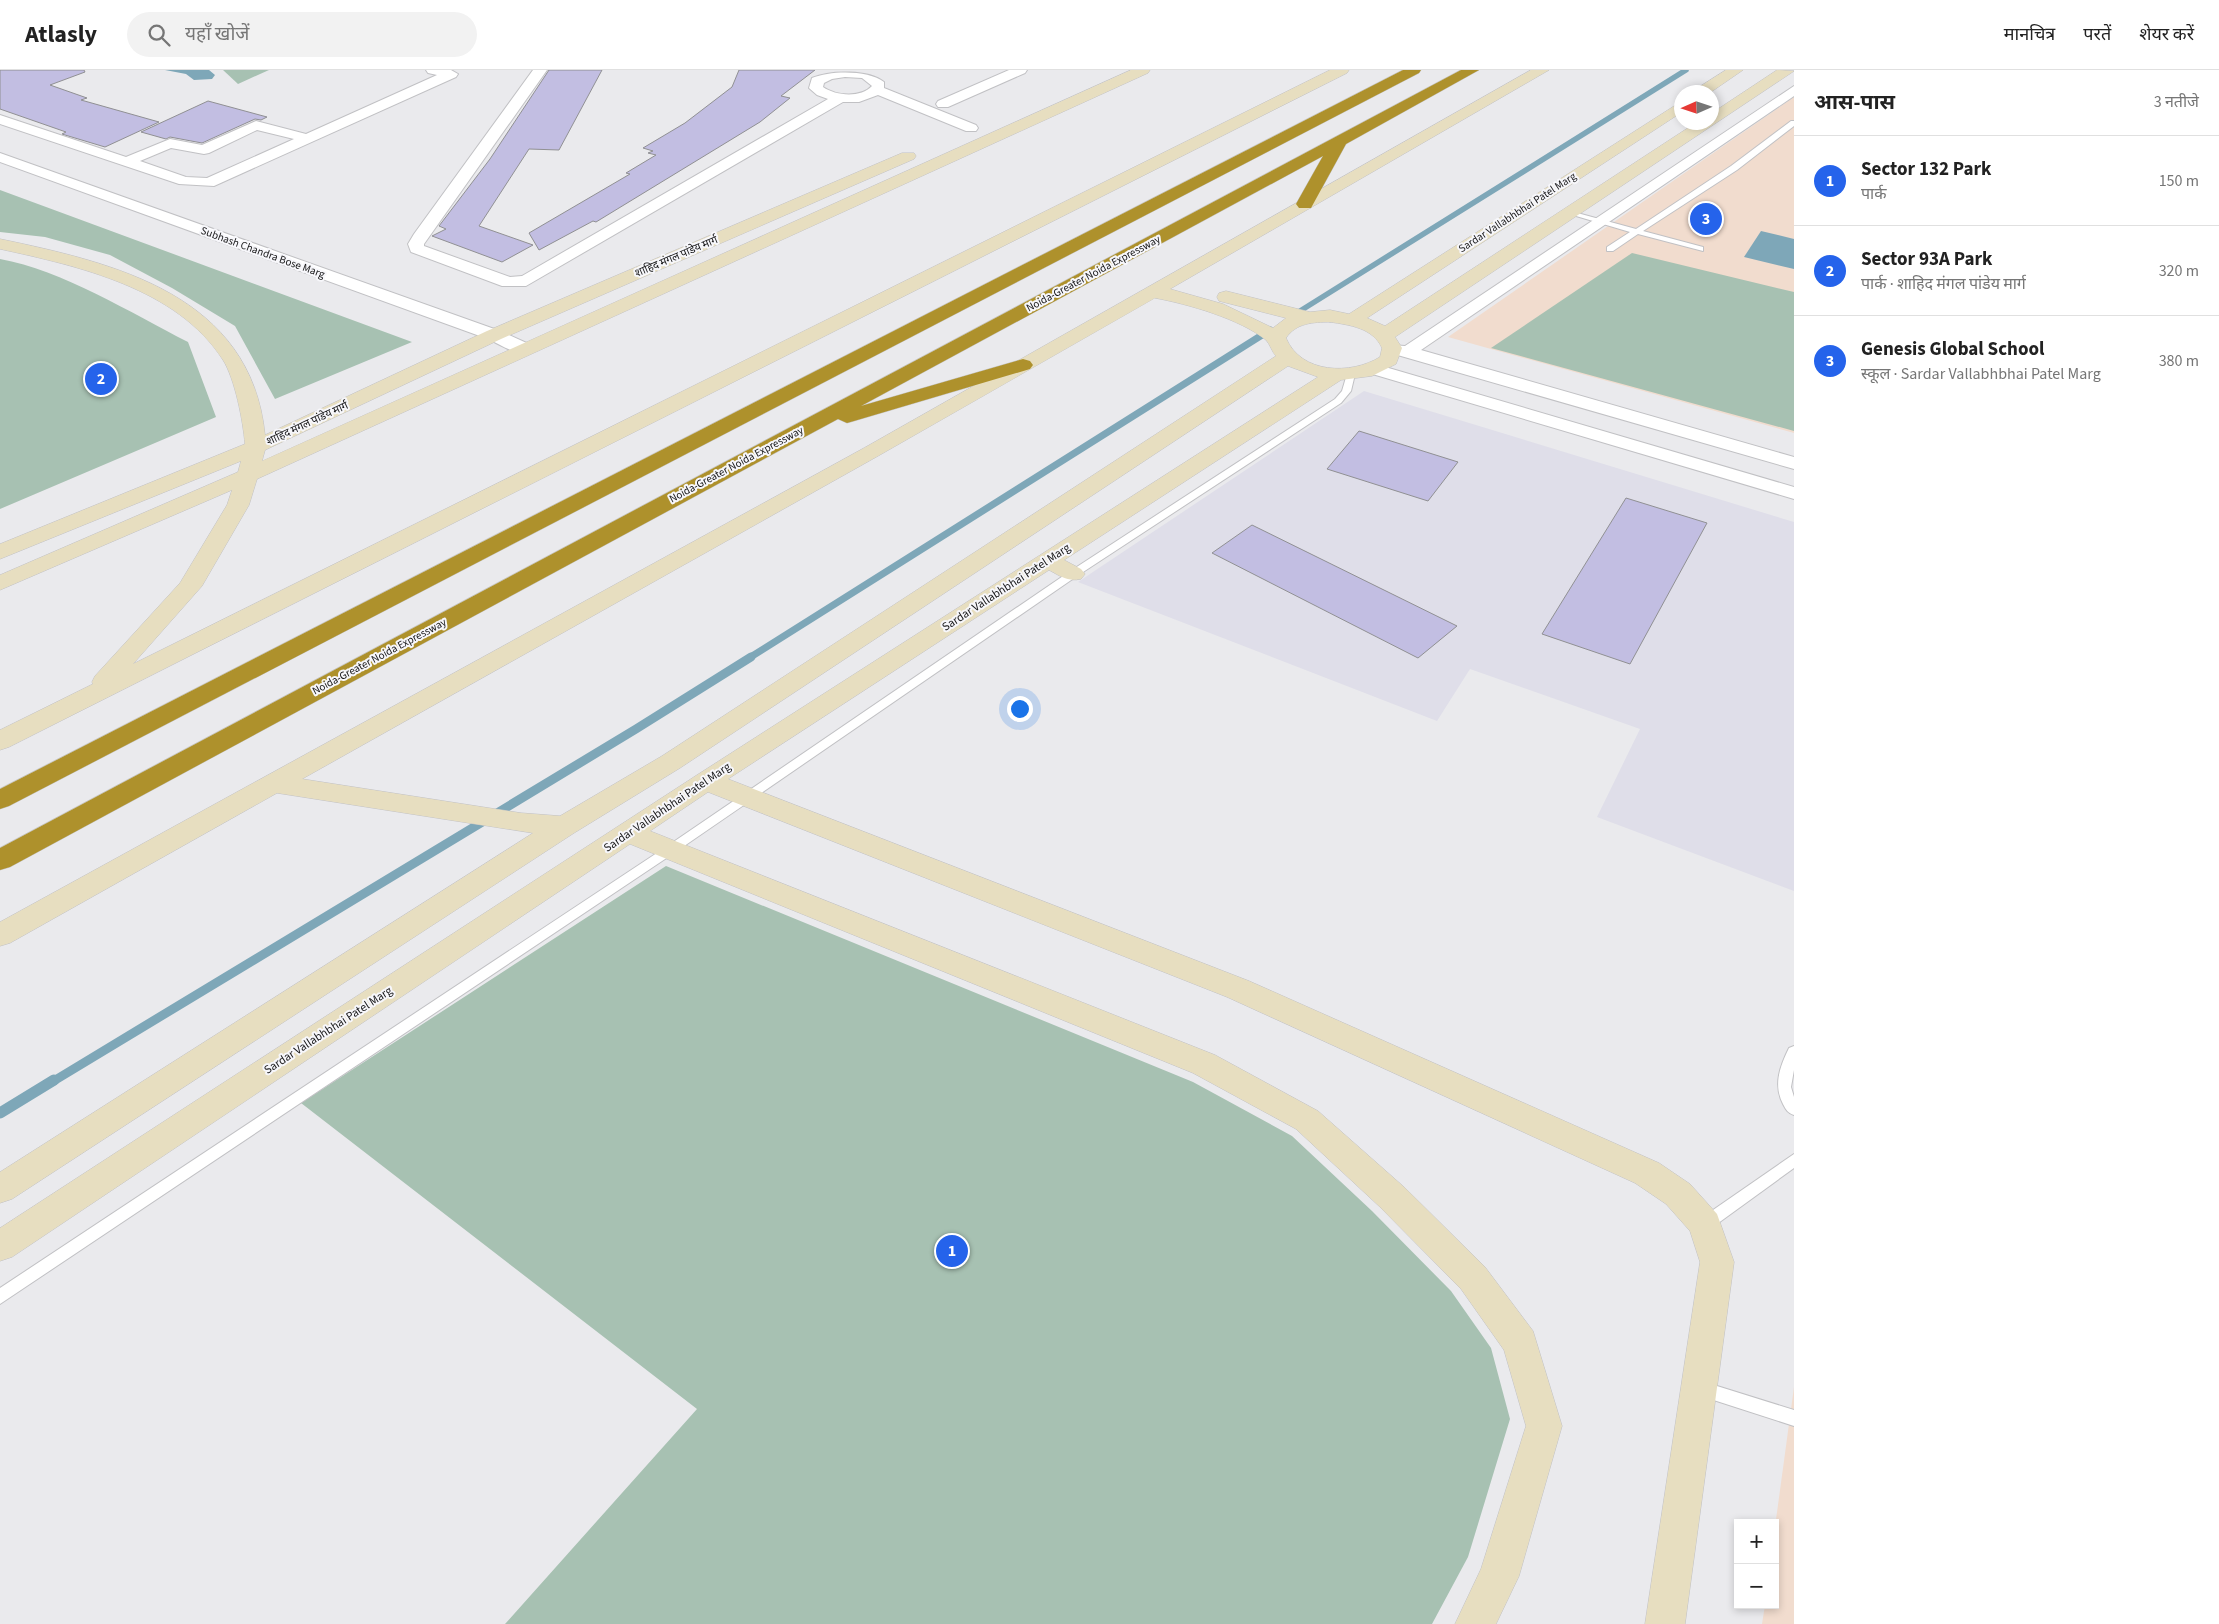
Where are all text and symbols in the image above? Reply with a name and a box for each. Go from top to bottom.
search box [127,12,477,57]
text: Atlasly [25,17,97,52]
icon: search [145,21,173,49]
text: यहाँ खोजें [185,21,249,48]
text: मानचित्र [2004,22,2055,47]
text: परतें [2083,22,2111,47]
text: शेयर करें [2139,22,2194,47]
north arrow [1674,85,1719,130]
text: आस-पास [1814,87,1895,117]
text: 3 नतीजे [2154,91,2199,113]
text: Sector 132 Park [1861,156,1992,183]
street label: Sardar Vallabhbhai Patel Marg [1456,168,1579,256]
text: 1 [1826,170,1834,192]
text: 150 m [2159,170,2199,192]
text: पार्क [1861,183,1887,205]
pin: 3 [1690,200,1722,238]
street label: Subhash Chandra Bose Marg [199,223,327,282]
street label: शाहिद मंगल पांडेय मार्ग [632,232,721,281]
street label: Noida-Greater Noida Expressway [1023,232,1163,315]
text: Sector 93A Park [1861,246,1992,273]
text: 2 [1826,260,1834,282]
text: 320 m [2159,260,2199,282]
text: पार्क · शाहिद मंगल पांडेय मार्ग [1861,273,2026,295]
text: Genesis Global School [1861,336,2044,363]
text: 3 [1826,350,1834,372]
text: 380 m [2159,350,2199,372]
pin: 2 [85,360,117,398]
text: स्कूल · Sardar Vallabhbhai Patel Marg [1861,363,2101,385]
street label: शाहिद मंगल पांडेय मार्ग [264,397,351,449]
street label: Noida-Greater Noida Expressway [666,423,806,506]
street label: Sardar Vallabhbhai Patel Marg [939,539,1074,635]
street label: Noida-Greater Noida Expressway [309,615,449,698]
your location [1007,696,1033,722]
street label: Sardar Vallabhbhai Patel Marg [600,758,734,856]
street label: Sardar Vallabhbhai Patel Marg [261,982,396,1078]
pin: 1 [936,1232,968,1270]
map controls [1734,1519,1779,1609]
button: + [1734,1519,1779,1564]
button: − [1734,1564,1779,1609]

